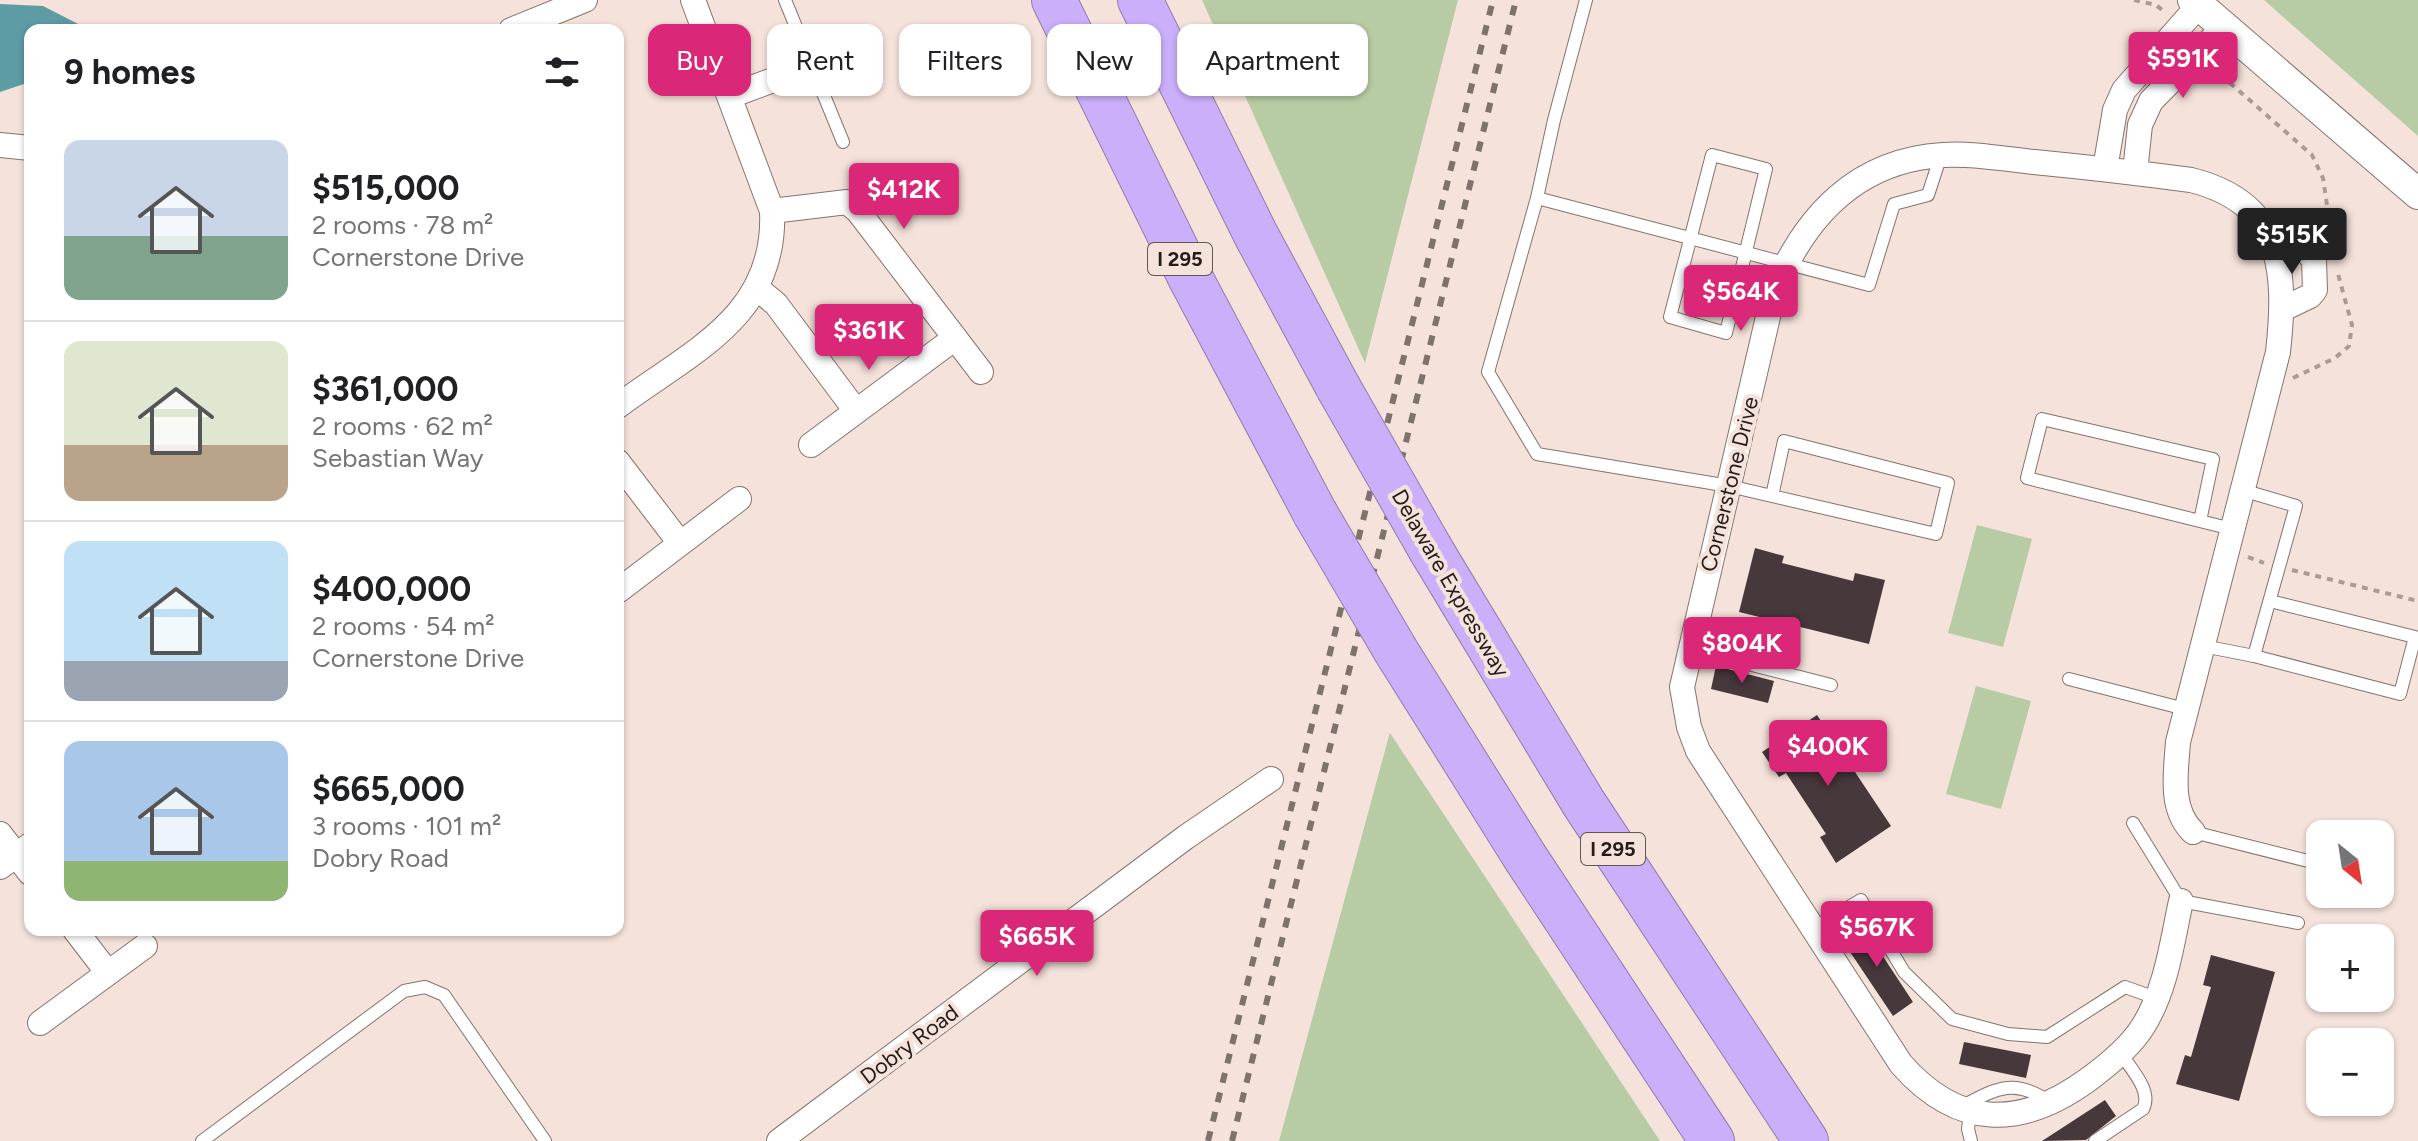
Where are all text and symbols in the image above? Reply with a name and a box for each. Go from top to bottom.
chip: Buy [648,24,751,96]
chip: Rent [767,24,883,96]
chip: Filters [899,24,1031,96]
chip: New [1047,24,1161,96]
chip: Apartment [1177,24,1368,96]
pin: $591K [2127,32,2239,100]
text: $591K [2147,42,2219,74]
icon: filters [540,50,584,94]
text: 9 homes [64,52,195,93]
pin: $412K [848,163,960,231]
text: $515,000 [312,168,460,209]
icon: home [128,172,224,268]
text: $412K [867,173,941,205]
pin: $515K [2236,208,2348,276]
text: 2 rooms · 78 m² [312,209,493,241]
text: $515K [2256,218,2328,250]
text: Cornerstone Drive [312,241,524,273]
road number: I 295 [1148,243,1212,275]
pin: $564K [1685,265,1797,333]
text: $564K [1702,275,1780,307]
pin: $361K [813,304,925,372]
text: $361K [833,314,905,346]
text: $361,000 [312,369,459,410]
icon: home [128,373,224,469]
street label: Cornerstone Drive [1695,394,1764,575]
text: 2 rooms · 62 m² [312,410,493,442]
text: Sebastian Way [312,442,483,474]
street label: Delaware Expressway [1386,485,1516,682]
text: $400,000 [312,569,471,610]
icon: home [128,573,224,669]
text: 2 rooms · 54 m² [312,610,495,642]
pin: $804K [1686,617,1798,685]
text: $804K [1702,627,1782,659]
text: Cornerstone Drive [312,642,524,674]
pin: $400K [1772,720,1884,788]
text: $400K [1787,730,1869,762]
text: $665,000 [312,769,465,810]
icon: home [128,773,224,869]
text: 3 rooms · 101 m² [312,810,501,842]
north arrow [2306,820,2394,908]
map controls [2306,820,2394,1116]
road number: I 295 [1581,833,1645,865]
text: Dobry Road [312,842,449,874]
pin: $567K [1821,901,1933,969]
pin: $665K [981,910,1093,978]
text: $567K [1839,911,1915,943]
text: $665K [999,920,1076,952]
button: + [2306,924,2394,1012]
street label: Dobry Road [855,999,964,1090]
button: − [2306,1028,2394,1116]

